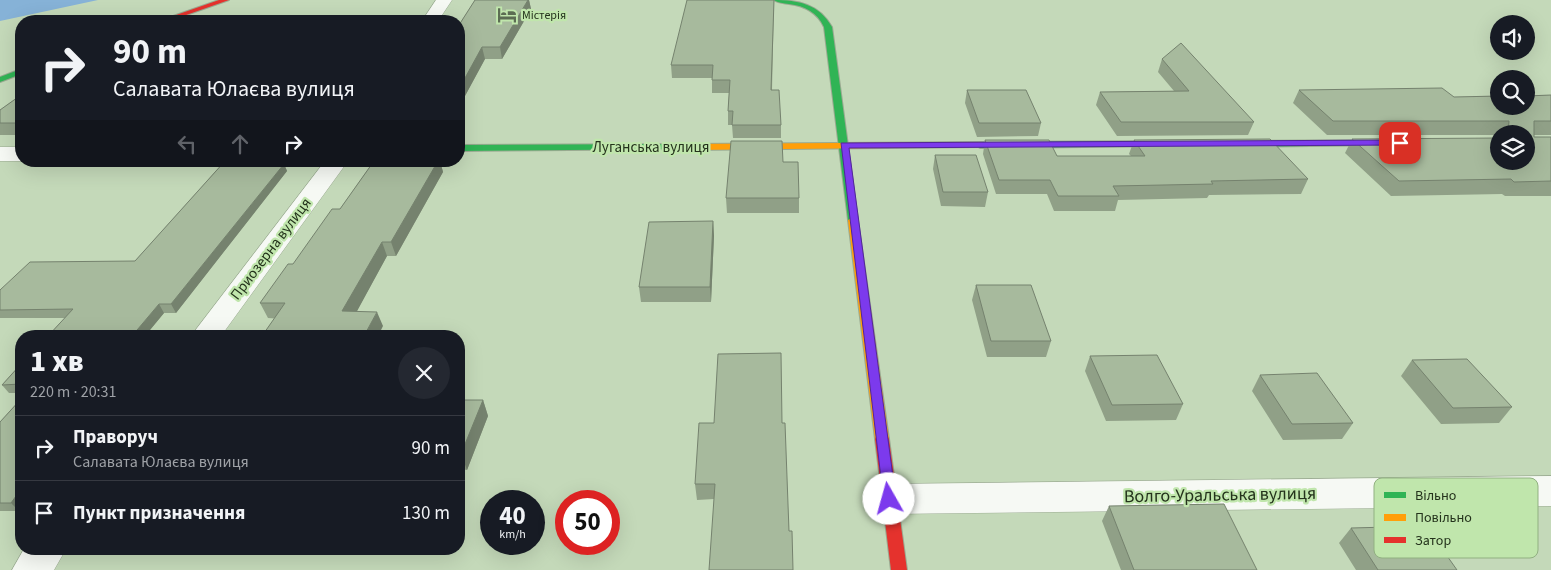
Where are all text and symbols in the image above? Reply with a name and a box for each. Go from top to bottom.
hotel icon: Містерія [496,4,518,26]
place label: Містерія [522,7,566,24]
map controls [1490,15,1535,170]
button: sound [1490,15,1535,60]
text: 90 m [113,27,187,77]
icon: right [30,35,95,100]
button: search [1490,70,1535,115]
text: Салавата Юлаєва вулиця [113,73,355,105]
pin [1379,122,1421,164]
button: layers [1490,125,1535,170]
icon: arrive [1386,129,1414,157]
icon: left [173,130,201,158]
icon: ahead [226,130,254,158]
icon: right [279,130,307,158]
street label: Луганська вулиця [592,137,710,158]
street label: Приозерна вулиця [226,194,316,304]
text: 1 хв [30,340,84,383]
button: close [398,347,450,399]
text: 220 m · 20:31 [30,381,117,403]
text: Праворуч [73,424,158,451]
icon: right [30,434,58,462]
text: 90 m [412,435,450,462]
text: Салавата Юлаєва вулиця [73,451,249,473]
position arrow [862,472,914,524]
legend [1374,478,1538,558]
street label: Волго-Уральська вулиця [1124,481,1316,509]
text: Вільно [1415,486,1456,506]
speed limit sign: 50 [555,490,620,555]
text: 40 [499,498,526,534]
icon: arrive [30,499,58,527]
text: Пункт призначення [73,500,245,527]
text: 130 m [402,500,450,527]
text: Повільно [1415,508,1472,528]
text: km/h [499,526,526,543]
text: Затор [1415,531,1451,551]

